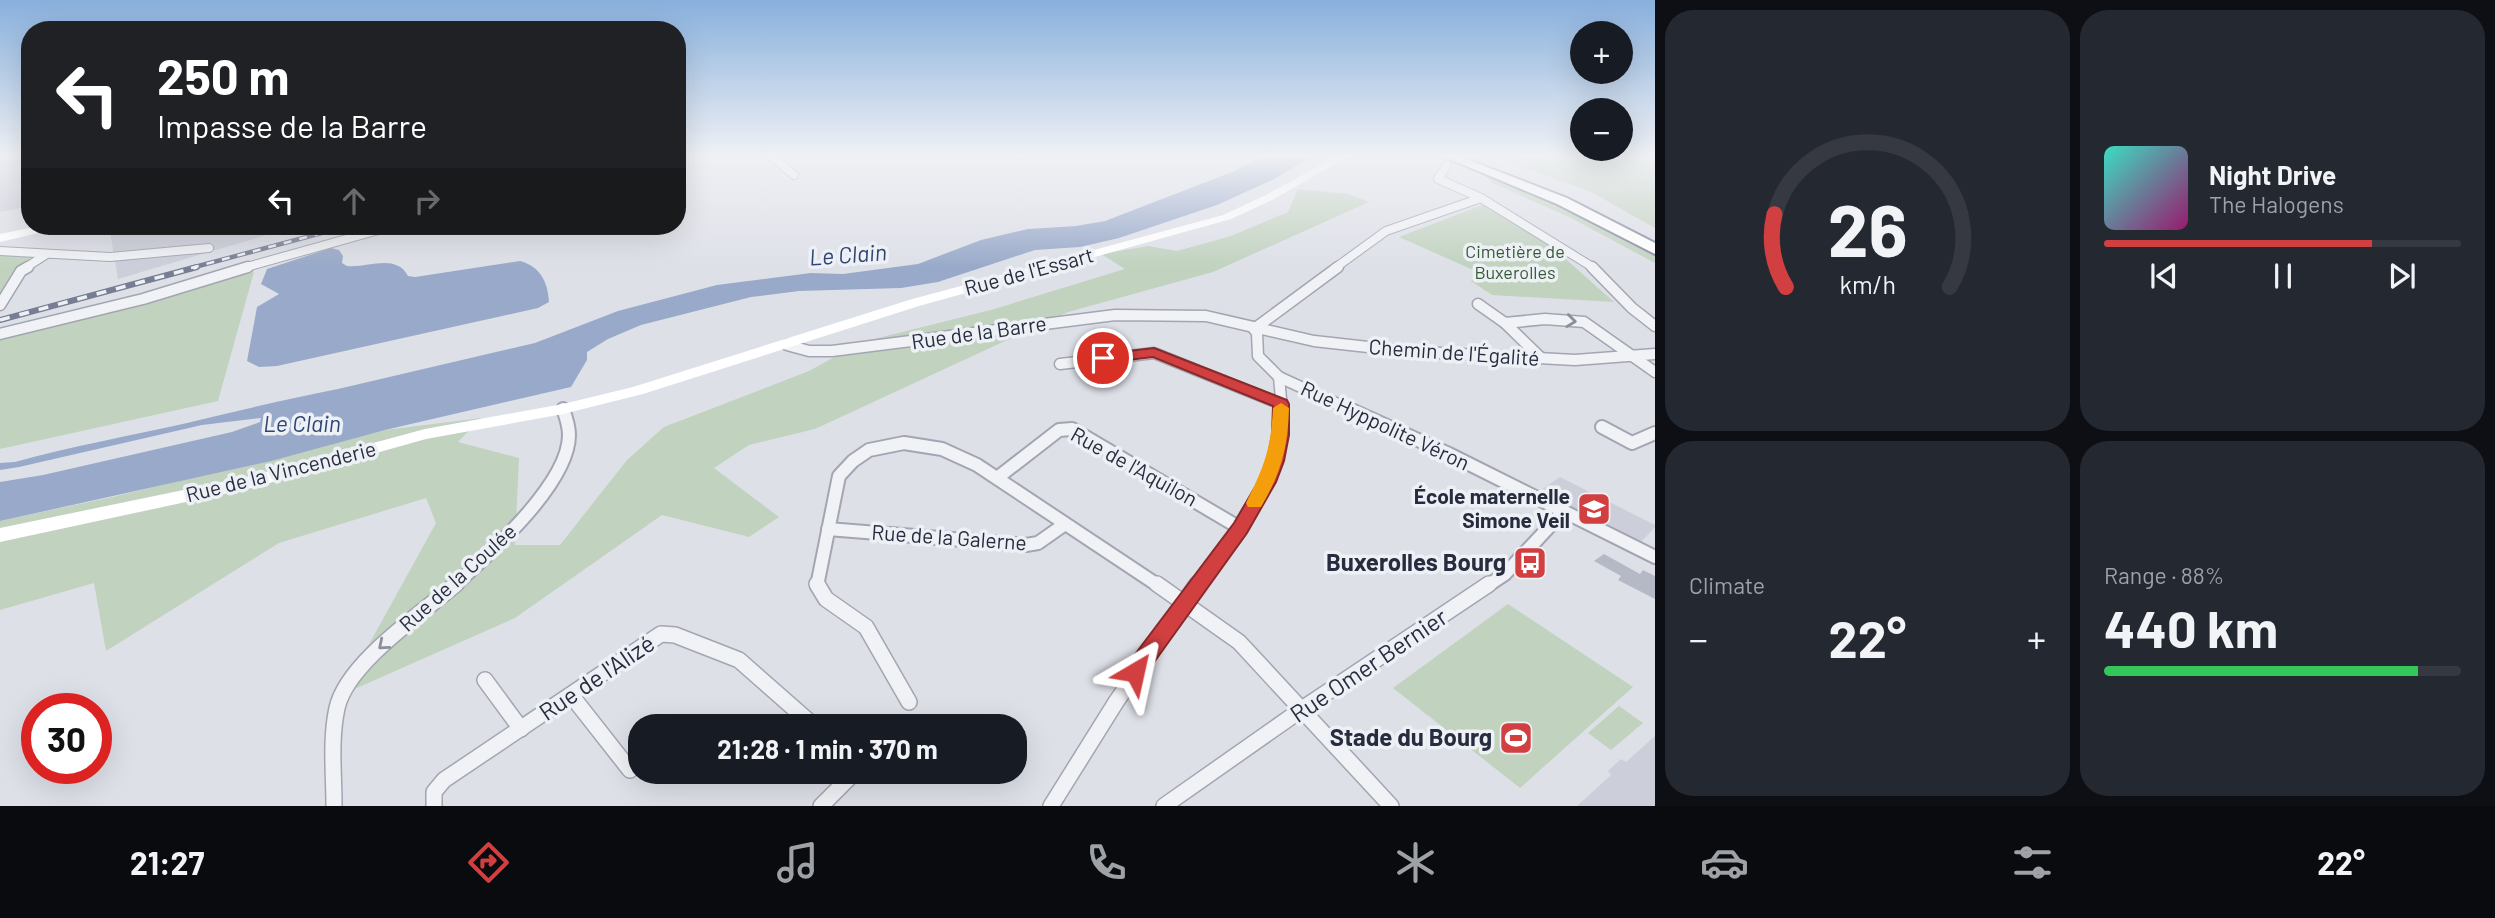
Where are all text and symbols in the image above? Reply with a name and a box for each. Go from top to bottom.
map controls [1570,21,1633,161]
button: + [1570,21,1633,84]
text: 250 m [157,46,290,105]
icon: left [42,49,133,140]
button: − [1570,98,1633,161]
text: Impasse de la Barre [157,106,427,144]
text: Night Drive [2209,159,2336,190]
icon: left [262,182,300,220]
icon: ahead [335,182,373,220]
icon: right [408,182,446,220]
text: 26 [1828,184,1907,272]
text: The Halogens [2209,190,2344,218]
water label: Le Clain [808,237,888,271]
park label: Cimetière de Buxerolles [1465,240,1565,283]
street label: Rue de l'Essart [961,241,1096,300]
icon: previous [2145,257,2183,295]
icon: pause [2264,257,2302,295]
icon: next [2383,257,2421,295]
text: km/h [1839,269,1896,299]
street label: Rue de la Barre [910,310,1048,353]
one-way arrow [1566,313,1577,328]
pin [1073,328,1133,388]
street label: Chemin de l'Égalité [1368,333,1540,370]
icon: arrive [1084,339,1122,377]
street label: Rue Hyppolite Véron [1297,375,1474,475]
water label: Le Clain [263,409,341,437]
street label: Rue de l'Aquilon [1067,421,1202,511]
street label: Rue de la Vincenderie [183,435,378,506]
place label: École maternelle Simone Veil [1414,483,1570,532]
school or university icon: École maternelle Simone Veil [1575,490,1613,528]
street label: Rue de la Coulée [393,518,521,636]
street label: Rue de la Galerne [871,519,1028,554]
bus stop icon: Buxerolles Bourg [1511,544,1549,582]
place label: Buxerolles Bourg [1326,547,1506,576]
text: Range · 88% [2104,561,2224,589]
text: Climate [1689,571,1765,599]
text: 440 km [2104,596,2278,658]
street label: Rue Omer Bernier [1284,601,1452,728]
text: 22° [1829,606,1906,668]
text: − [1689,615,1708,661]
text: + [2027,615,2046,661]
street label: Rue de l'Alizé [533,628,659,726]
position arrow [1098,635,1172,709]
one-way arrow [379,637,392,649]
speed limit sign: 30 [21,693,112,784]
sports icon: Stade du Bourg [1497,719,1535,757]
place label: Stade du Bourg [1330,722,1492,751]
text: 21:28 · 1 min · 370 m [717,733,938,764]
icon: directions [464,838,513,887]
icon: music [773,838,822,887]
icon: phone [1082,838,1131,887]
icon: climate [1391,838,1440,887]
icon: car [1700,838,1749,887]
icon: filters [2008,838,2057,887]
text: 21:27 [130,843,204,881]
text: 22° [2317,843,2365,881]

